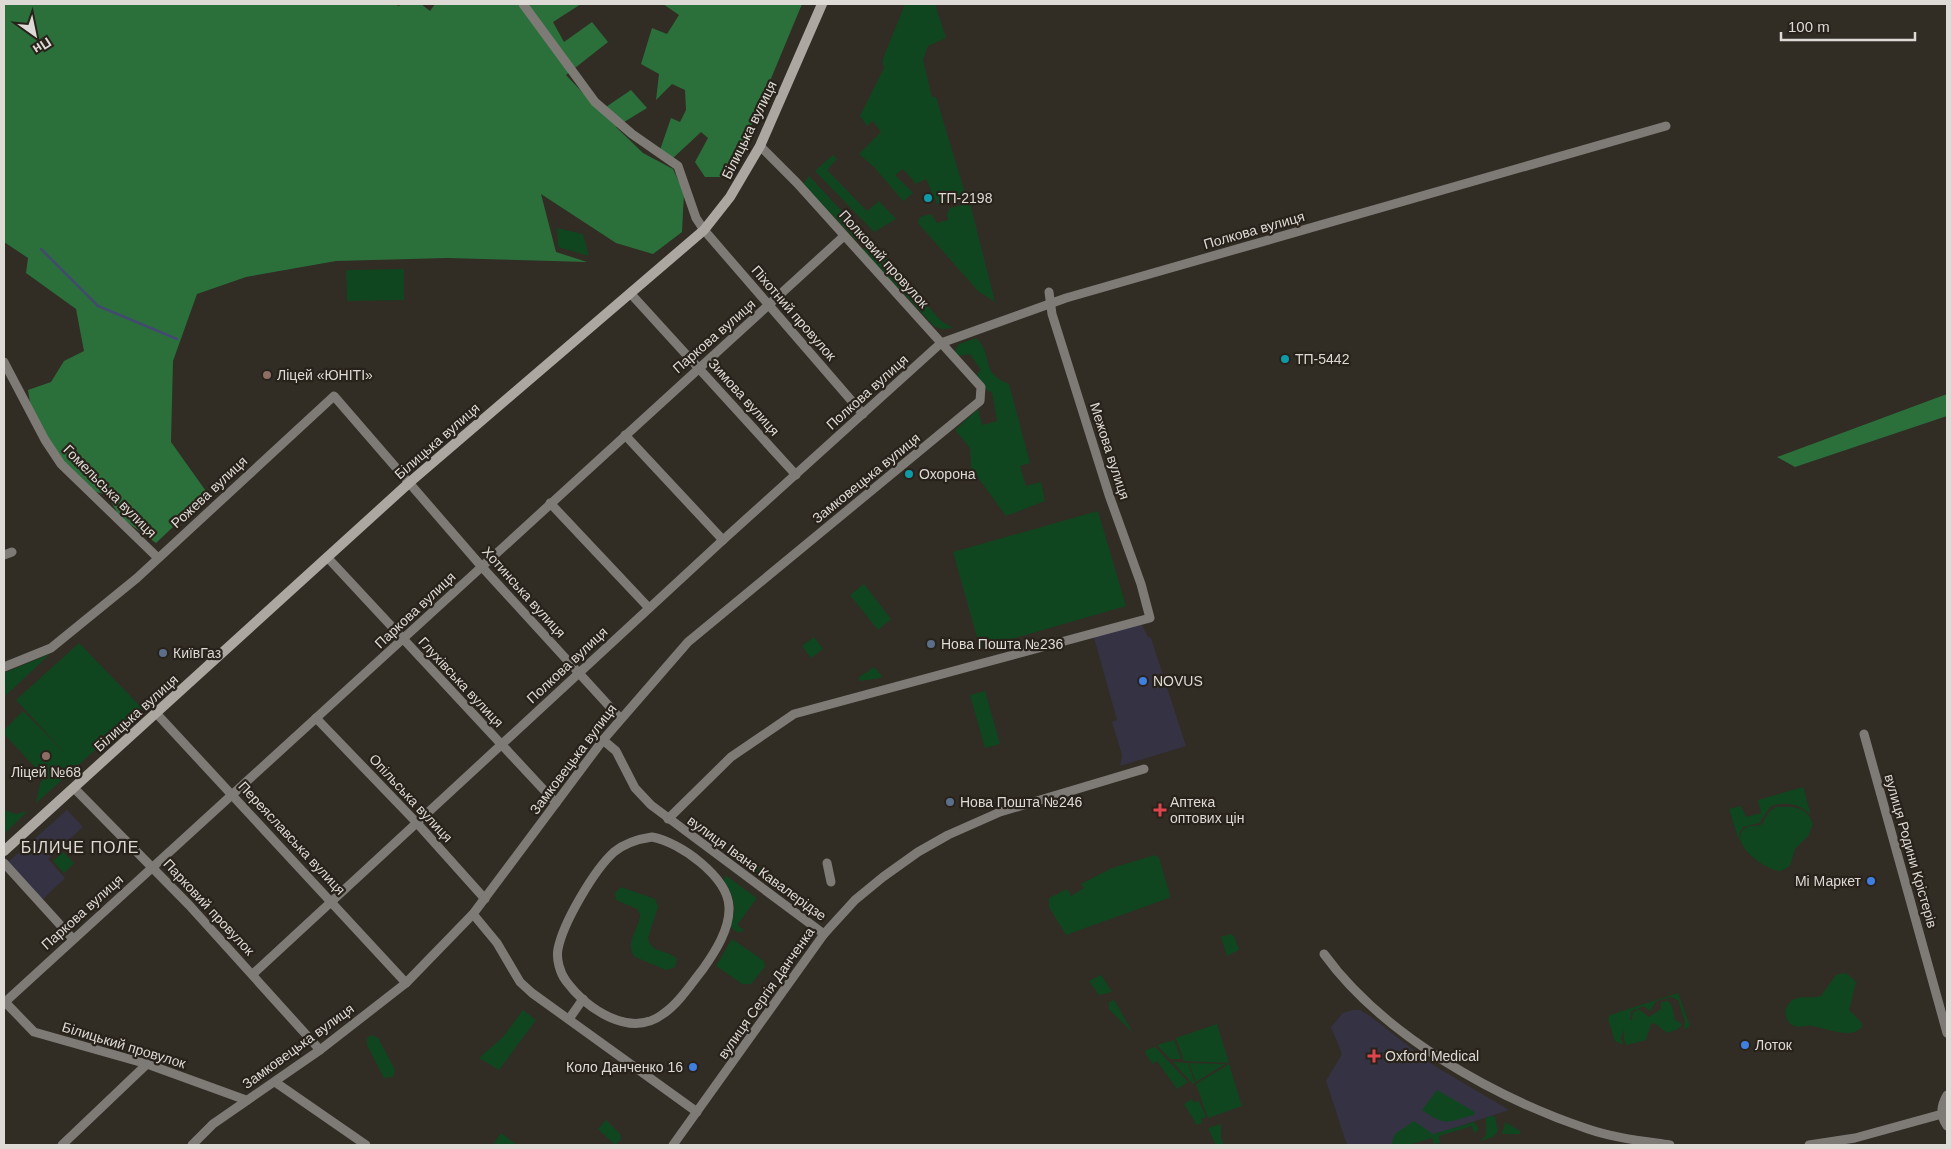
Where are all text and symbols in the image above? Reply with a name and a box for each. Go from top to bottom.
north arrow [10,10,60,60]
scale bar [1781,10,1915,42]
text: 100 m [1788,18,1830,35]
text: Пн [30,34,54,58]
street label: Білицька вулиця [718,78,780,182]
place label: ТП-2198 [938,190,993,206]
marker: ТП-2198 [922,192,934,204]
street label: Полковий провулок [836,207,933,312]
street label: Полкова вулиця [1202,208,1306,252]
street label: Піхотний провулок [748,262,840,364]
street label: Паркова вулиця [669,296,759,376]
street label: Полкова вулиця [823,351,911,433]
place label: ТП-5442 [1295,351,1350,367]
marker: ТП-5442 [1279,353,1291,365]
street label: Зимова вулиця [705,355,783,439]
place label: Ліцей «ЮНІТІ» [277,367,373,383]
marker: Ліцей «ЮНІТІ» [261,369,273,381]
street label: Білицька вулиця [391,400,483,482]
street label: Межова вулиця [1087,401,1133,501]
street label: Замковецька вулиця [809,430,923,526]
street label: Гомельська вулиця [60,441,160,541]
street label: Рожева вулиця [168,453,250,531]
place label: Охорона [919,466,976,482]
marker: Охорона [903,468,915,480]
street label: Хотинська вулиця [479,543,569,641]
street label: Паркова вулиця [371,569,459,651]
street label: Полкова вулиця [523,624,611,706]
street label: Глухівська вулиця [415,634,507,730]
place label: Нова Пошта №236 [941,636,1063,652]
marker: Нова Пошта №236 [925,638,937,650]
place label: КиївГаз [173,645,221,661]
marker: КиївГаз [157,647,169,659]
street label: Білицька вулиця [91,671,181,755]
place label: NOVUS [1153,673,1203,689]
marker: NOVUS [1137,675,1149,687]
street label: Замковецька вулиця [526,701,620,817]
marker: Ліцей №68 [40,750,52,762]
street label: Опільська вулиця [366,751,456,845]
place label: Ліцей №68 [11,764,81,780]
street label: вулиця Родини Крістерів [1881,772,1941,930]
street label: Переяславська вулиця [235,778,349,898]
place label: Нова Пошта №246 [960,794,1082,810]
place label: Аптека оптових цін [1170,794,1244,826]
marker: Нова Пошта №246 [944,796,956,808]
marker: Аптека оптових цін [1154,804,1166,816]
street label: вулиця Івана Кавалерідзе [684,812,830,924]
district label: БІЛИЧЕ ПОЛЕ [21,839,139,856]
street label: Парковий провулок [160,856,258,959]
street label: Паркова вулиця [38,871,126,953]
place label: Мі Маркет [1795,873,1862,889]
marker: Мі Маркет [1865,875,1877,887]
street label: вулиця Сергія Данченка [715,924,818,1062]
street label: Замковецька вулиця [239,1000,357,1092]
street label: Білицький провулок [60,1019,189,1072]
place label: Лоток [1755,1037,1793,1053]
marker: Лоток [1739,1039,1751,1051]
place label: Oxford Medical [1385,1048,1479,1064]
marker: Oxford Medical [1367,1049,1381,1063]
place label: Коло Данченко 16 [566,1059,683,1075]
marker: Коло Данченко 16 [687,1061,699,1073]

